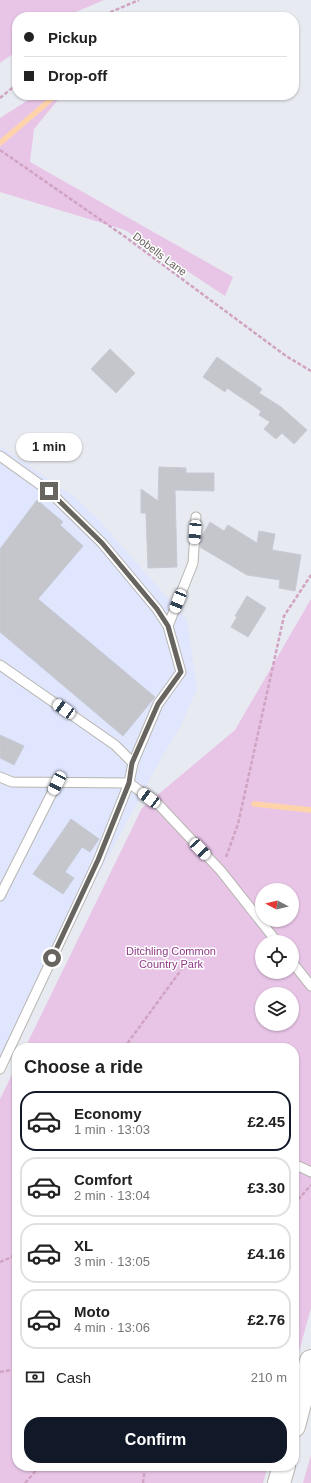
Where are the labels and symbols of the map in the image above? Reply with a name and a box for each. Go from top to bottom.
street label: Dobells Lane [131,230,189,278]
callout: 1 min [16,433,82,461]
route end [40,482,58,500]
car [188,520,202,544]
car [168,588,188,614]
car [51,697,77,721]
car [46,770,68,796]
car [136,786,162,810]
car [187,836,213,862]
north arrow [255,883,299,927]
park label: Ditchling Common Country Park [126,945,216,970]
route start [43,949,61,967]

